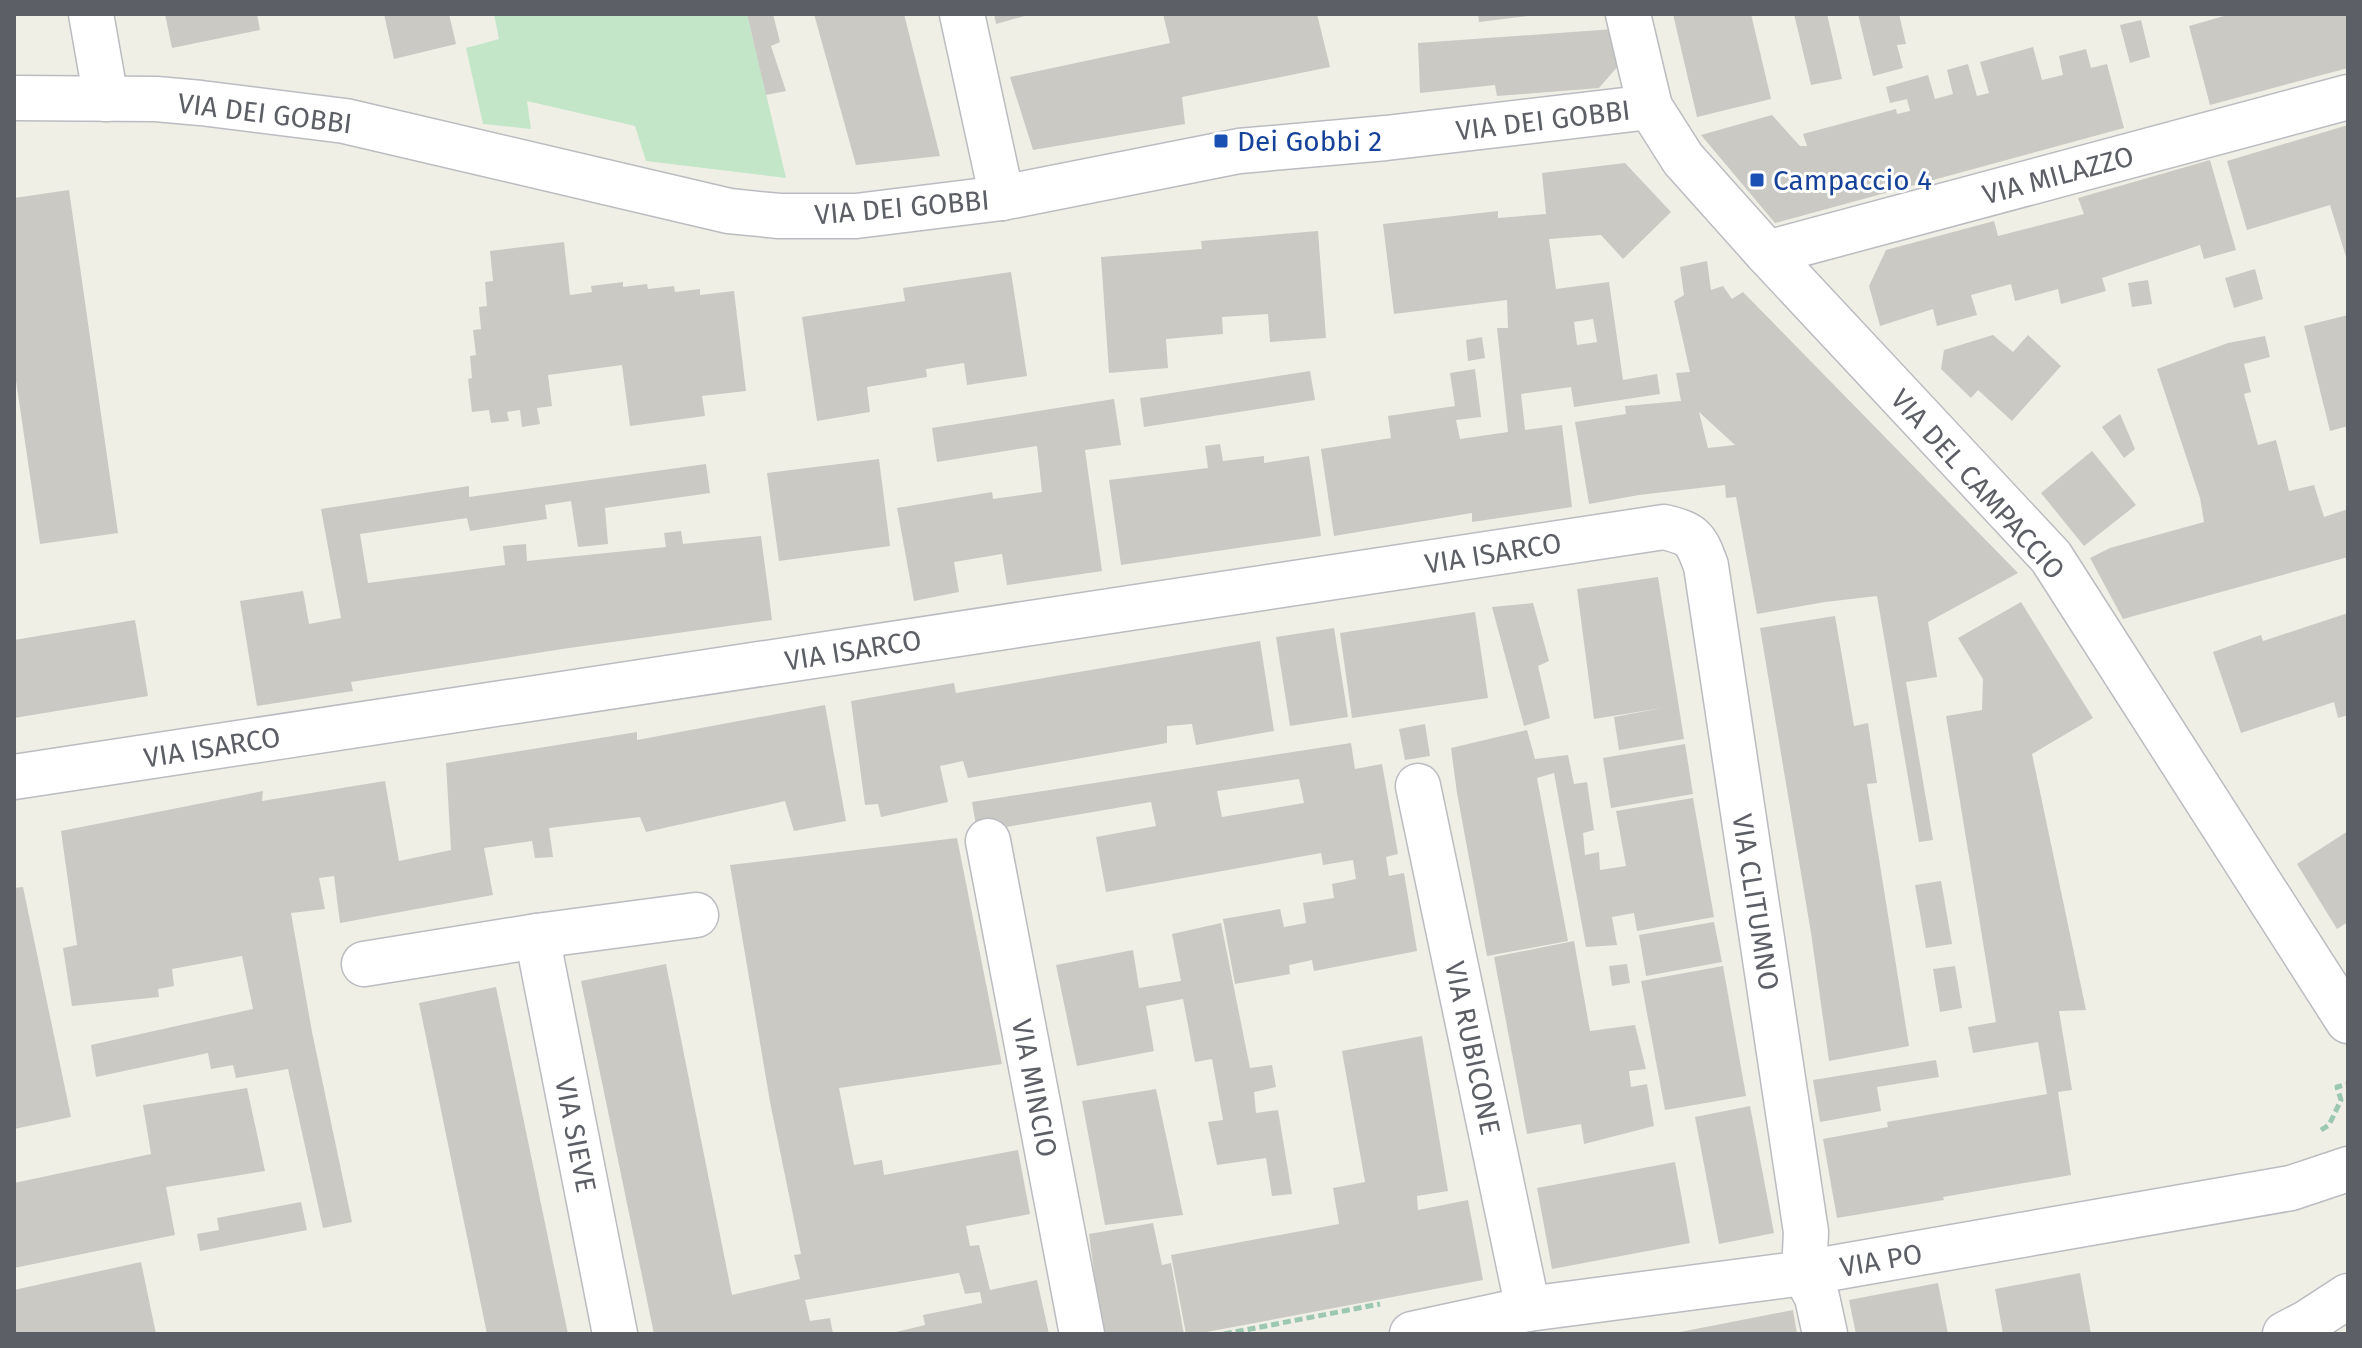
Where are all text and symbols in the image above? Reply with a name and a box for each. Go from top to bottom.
street label: VIA DEI GOBBI [176,86,354,141]
street label: VIA DEI GOBBI [1454,93,1632,148]
place label: Dei Gobbi 2 [1237,125,1382,158]
marker: Dei Gobbi 2 [1212,132,1230,150]
street label: VIA MILAZZO [1979,139,2137,211]
place label: Campaccio 4 [1773,164,1932,197]
marker: Campaccio 4 [1748,171,1766,189]
street label: VIA DEI GOBBI [813,183,991,232]
street label: VIA DEL CAMPACCIO [1884,383,2072,586]
street label: VIA ISARCO [1422,526,1564,581]
street label: VIA ISARCO [782,623,924,678]
street label: VIA ISARCO [141,720,283,775]
street label: VIA CLITUMNO [1725,811,1786,993]
street label: VIA RUBICONE [1438,958,1507,1138]
street label: VIA MINCIO [1005,1016,1064,1160]
street label: VIA SIEVE [548,1075,603,1195]
street label: VIA PO [1837,1237,1925,1284]

